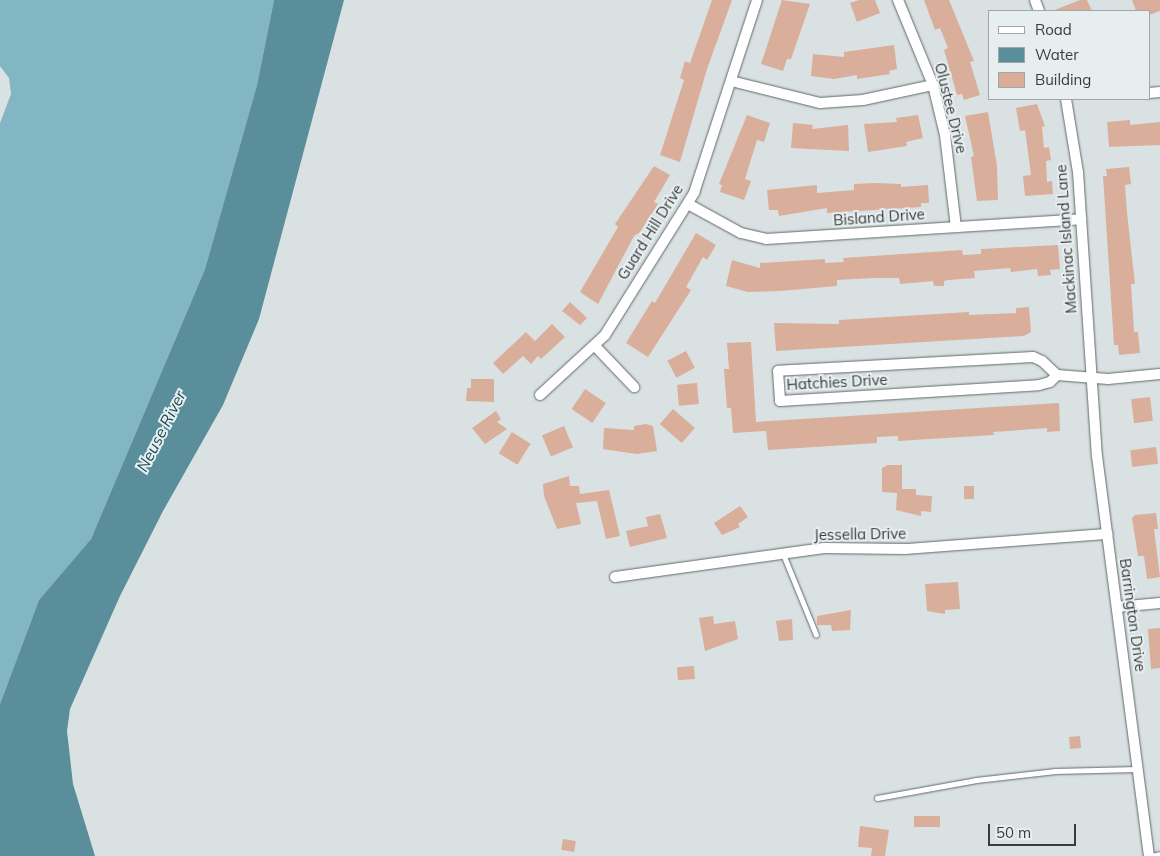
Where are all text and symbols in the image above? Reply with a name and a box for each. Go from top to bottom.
legend [988,10,1150,100]
text: Road [1035,20,1072,39]
text: Water [1035,45,1079,64]
street label: Olustee Drive [931,61,971,155]
text: Building [1035,70,1091,89]
street label: Mackinac Island Lane [1052,164,1080,314]
street label: Guard Hill Drive [613,181,687,283]
street label: Bisland Drive [833,205,925,229]
street label: Hatchies Drive [786,370,888,394]
water label: Neuse River [132,387,190,475]
street label: Jessella Drive [814,524,906,544]
street label: Barrington Drive [1116,557,1150,673]
scale bar [990,814,1078,846]
text: 50 m [996,823,1031,842]

